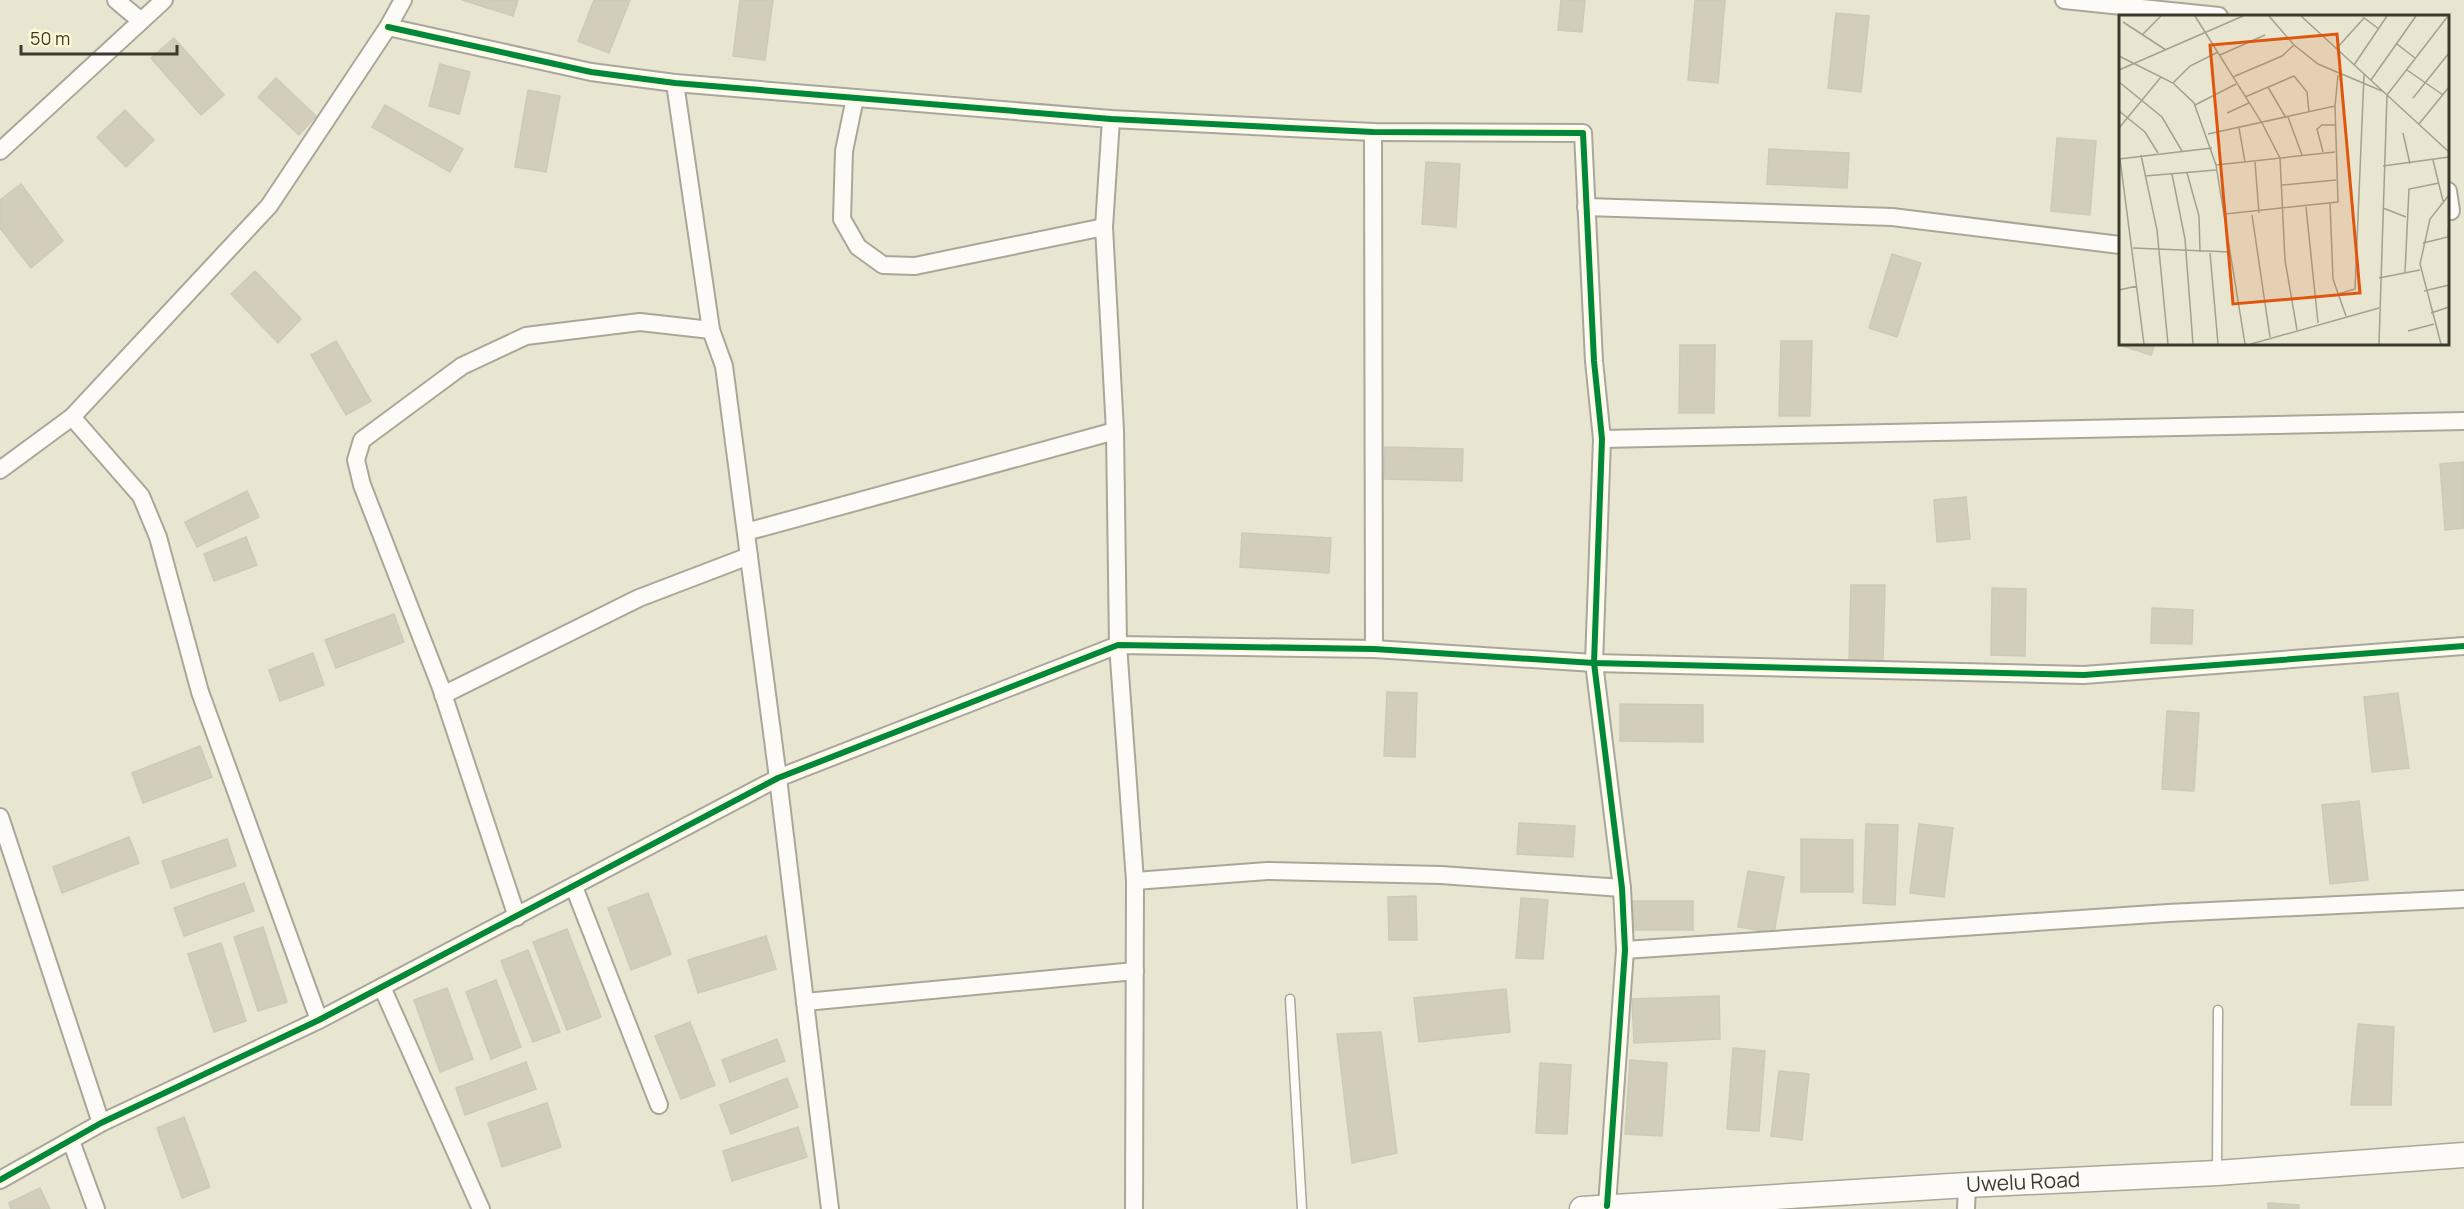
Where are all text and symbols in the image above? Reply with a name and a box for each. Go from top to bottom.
inset map [2119,15,2449,345]
scale bar [21,18,177,56]
text: 50 m [30,26,70,50]
street label: Uwelu Road [1965,1165,2081,1198]

